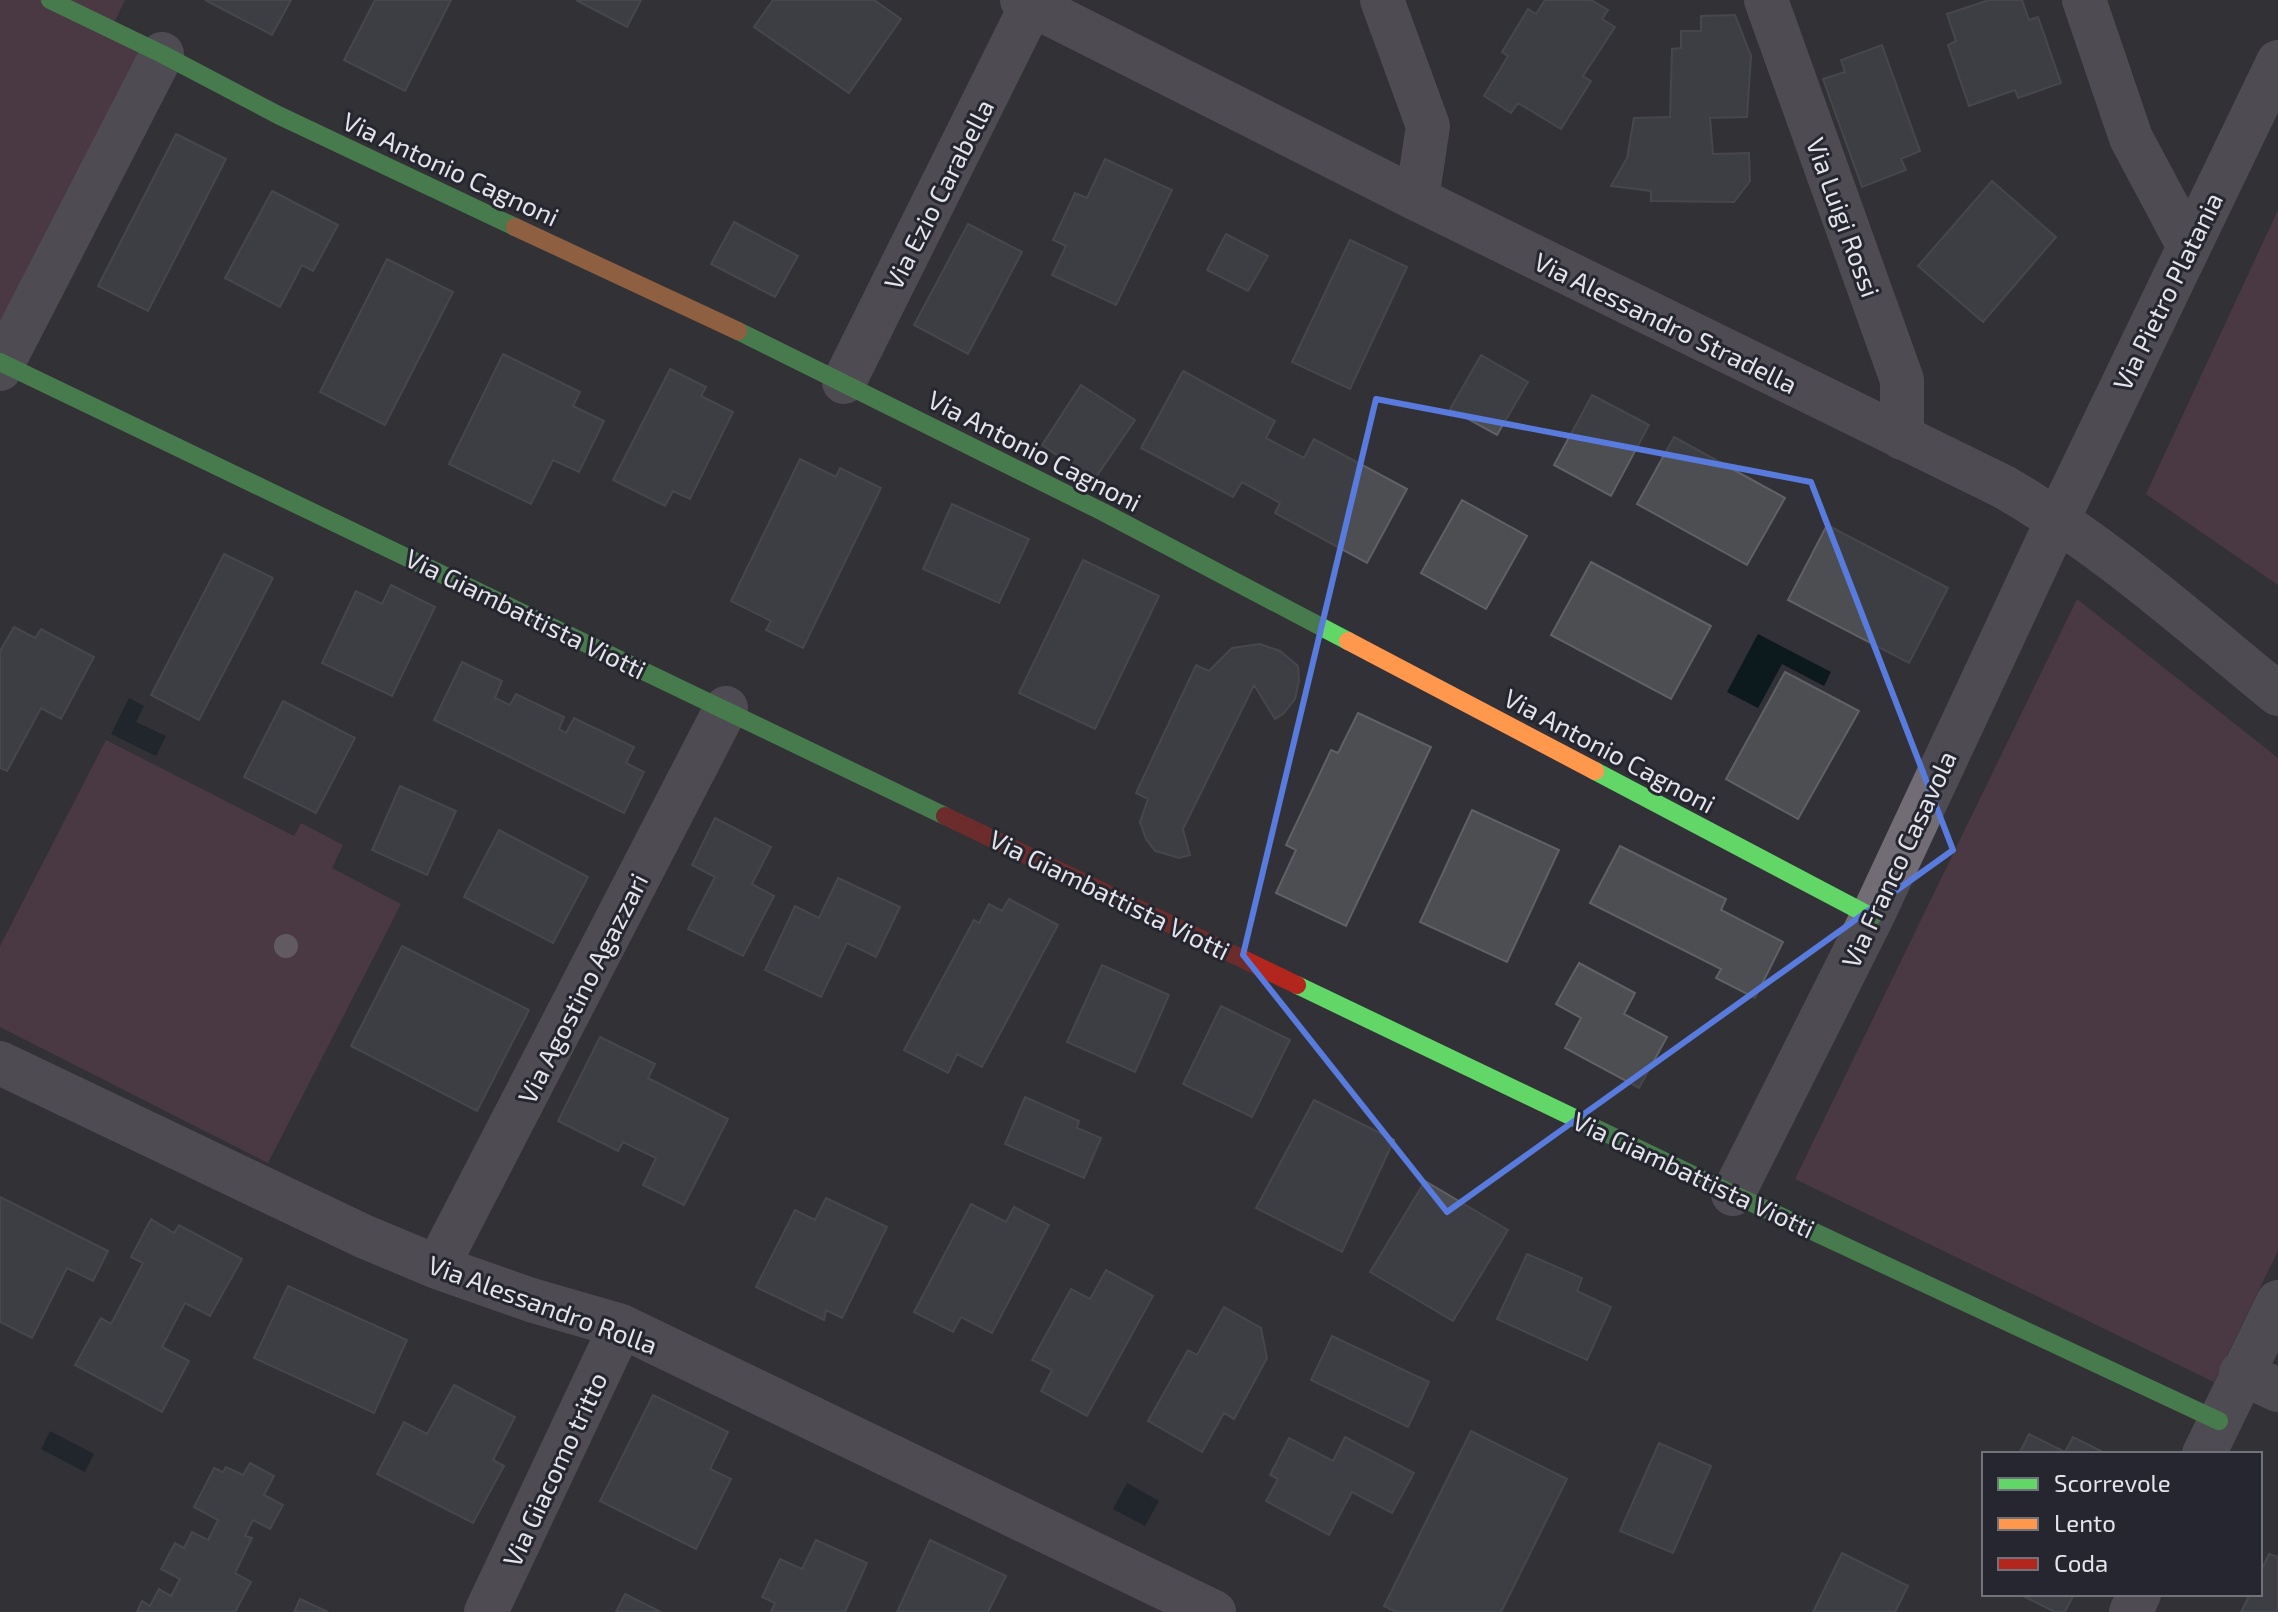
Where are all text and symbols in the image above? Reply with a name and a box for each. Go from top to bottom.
street label: Via Ezio Carabella [877,94,999,294]
street label: Via Antonio Cagnoni [338,104,564,232]
street label: Via Luigi Rossi [1801,133,1887,301]
street label: Via Pietro Platania [2106,187,2228,395]
street label: Via Alessandro Stradella [1530,245,1802,399]
street label: Via Antonio Cagnoni [923,383,1147,517]
street label: Via Giambattista Viotti [401,541,651,685]
street label: Via Antonio Cagnoni [1499,681,1721,819]
street label: Via Franco Casavola [1834,746,1962,972]
street label: Via Giambattista Viotti [985,822,1235,966]
street label: Via Agostino Agazzari [510,868,654,1108]
street label: Via Giambattista Viotti [1568,1104,1820,1244]
street label: Via Alessandro Rolla [424,1248,662,1360]
street label: Via Giacomo tritto [495,1367,613,1571]
legend [1982,1452,2262,1596]
text: Scorrevole [2054,1468,2171,1497]
text: Lento [2054,1508,2116,1537]
text: Coda [2054,1548,2108,1577]

